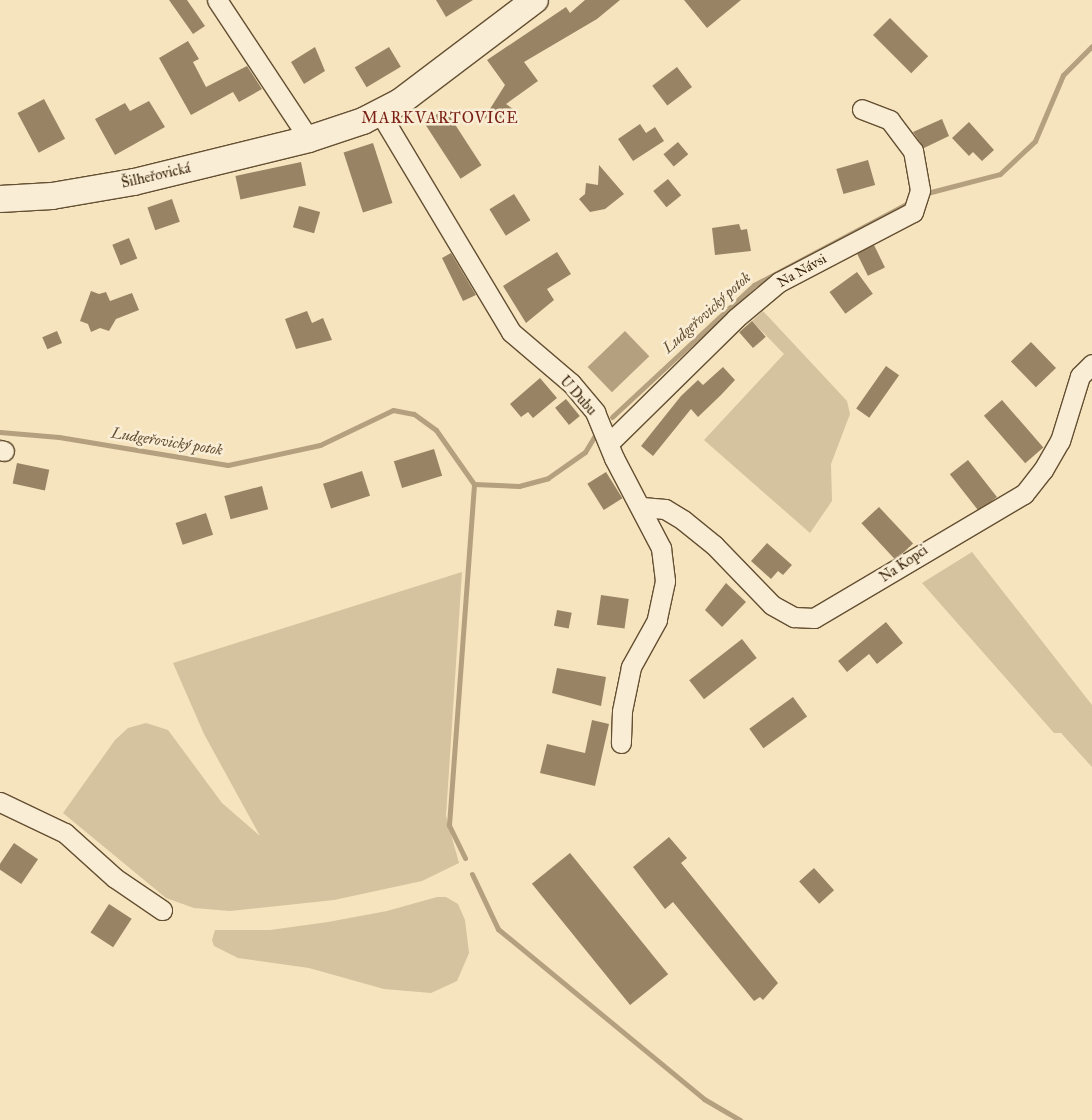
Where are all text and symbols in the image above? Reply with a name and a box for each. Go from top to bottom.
district label: MARKVARTOVICE [360,108,520,128]
street label: Šilheřovická [120,160,192,192]
street label: Na Návsi [775,251,829,291]
water label: Ludgeřovický potok [659,269,755,357]
street label: U Dubu [556,373,600,419]
water label: Ludgeřovický potok [110,424,224,460]
street label: Na Kopci [877,542,931,586]

